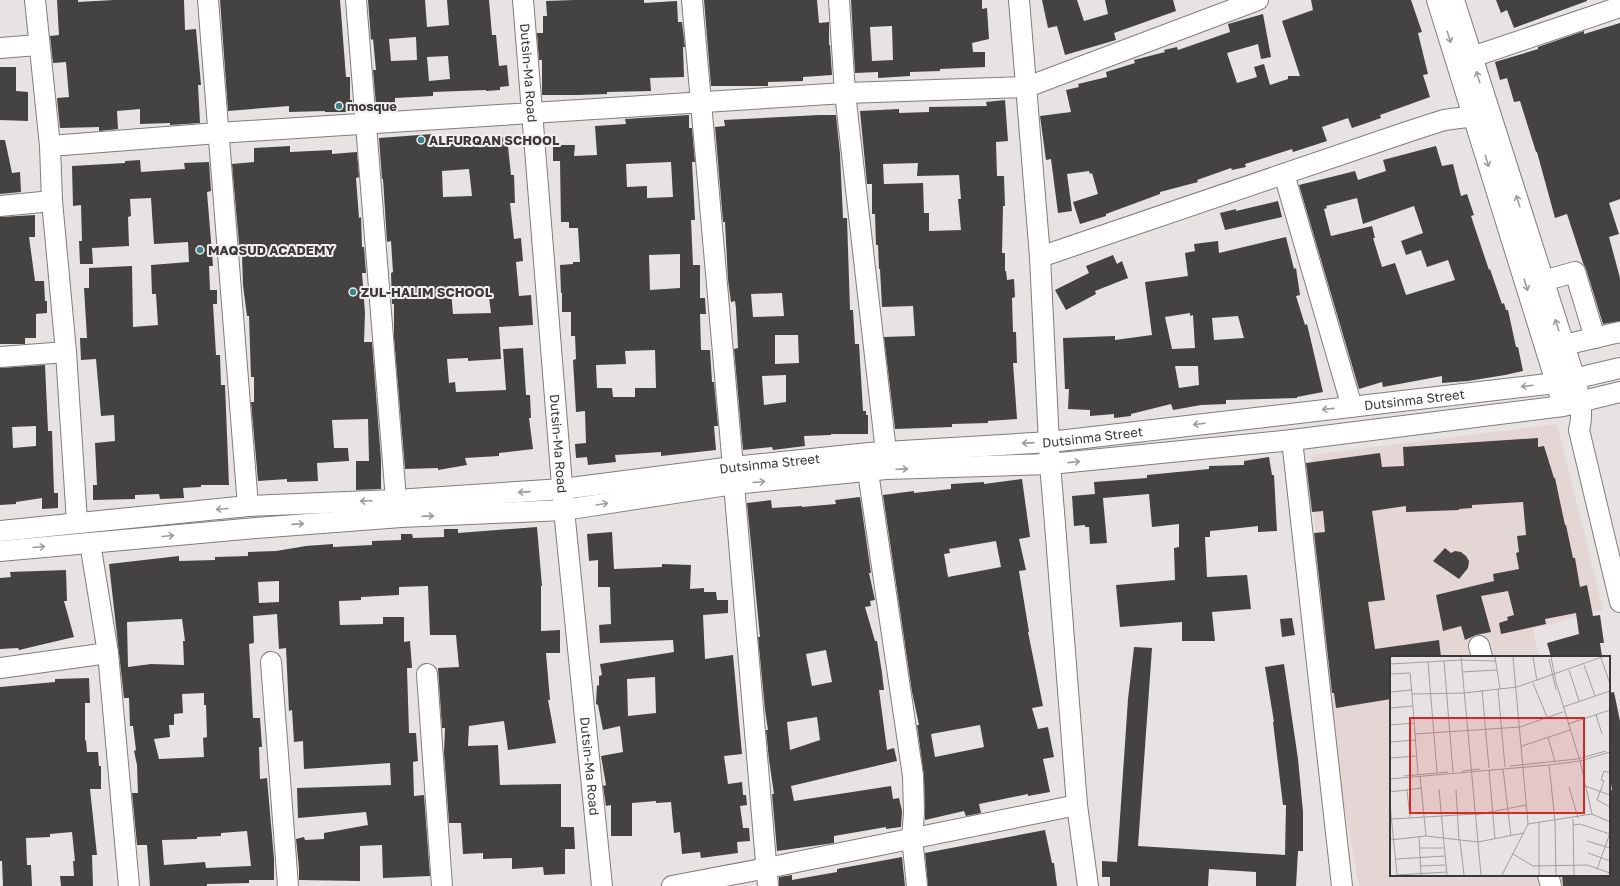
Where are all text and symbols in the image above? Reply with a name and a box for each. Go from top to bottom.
street label: Dutsin-Ma Road [517,23,541,123]
one-way arrow [1446,30,1453,43]
one-way arrow [1474,70,1481,83]
place label: mosque [347,98,397,114]
marker: mosque [334,101,344,111]
place label: ALFURQAN SCHOOL [429,132,560,148]
marker: ALFURQAN SCHOOL [416,135,426,145]
one-way arrow [1484,155,1491,168]
one-way arrow [1513,195,1521,207]
place label: MAQSUD ACADEMY [208,242,335,258]
marker: MAQSUD ACADEMY [195,245,205,255]
one-way arrow [1523,279,1530,292]
place label: ZUL-HALIM SCHOOL [361,284,493,300]
marker: ZUL-HALIM SCHOOL [348,287,358,297]
one-way arrow [1553,318,1560,331]
one-way arrow [1521,382,1534,390]
street label: Dutsinma Street [1363,386,1466,413]
street label: Dutsin-Ma Road [547,393,571,494]
one-way arrow [1322,405,1335,413]
one-way arrow [1193,420,1206,428]
street label: Dutsinma Street [1042,423,1144,450]
one-way arrow [1022,439,1035,447]
street label: Dutsinma Street [718,450,821,477]
one-way arrow [1067,458,1080,465]
one-way arrow [895,465,908,472]
one-way arrow [752,478,765,486]
one-way arrow [518,488,531,495]
one-way arrow [360,498,373,505]
one-way arrow [595,500,608,508]
one-way arrow [216,505,229,512]
one-way arrow [421,512,434,519]
one-way arrow [291,521,304,528]
one-way arrow [161,532,174,539]
one-way arrow [32,544,45,551]
inset map [1390,656,1610,876]
street label: Dutsin-Ma Road [577,716,603,816]

